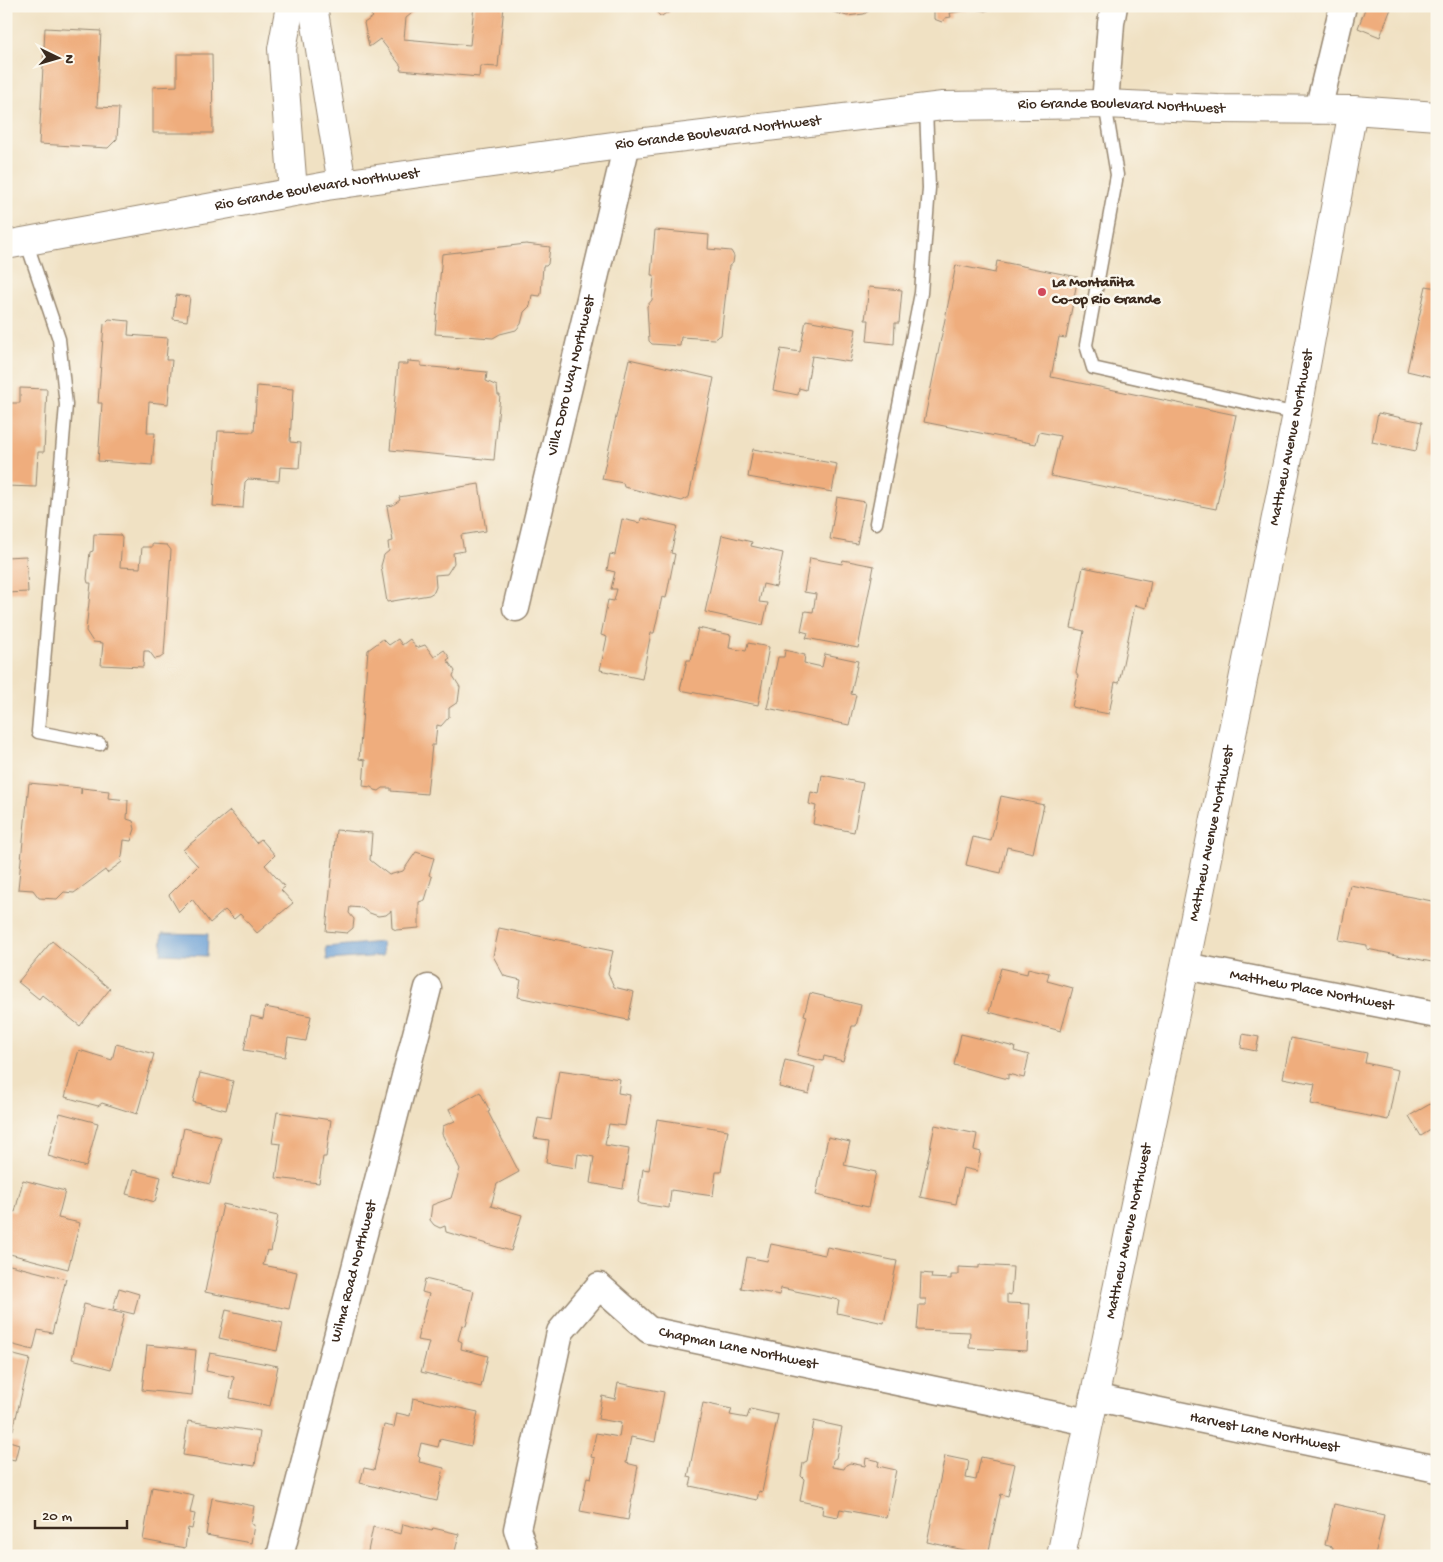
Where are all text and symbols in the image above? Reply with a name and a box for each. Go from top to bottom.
north arrow [32,32,82,82]
text: N [60,54,77,64]
street label: Rio Grande Boulevard Northwest [1018,95,1227,118]
street label: Rio Grande Boulevard Northwest [614,112,824,155]
street label: Rio Grande Boulevard Northwest [213,164,422,215]
place label: La Montañita Co-op Rio Grande [1051,274,1162,309]
marker: La Montañita Co-op Rio Grande [1036,286,1048,298]
street label: Villa Doro Way Northwest [543,292,600,459]
street label: Matthew Avenue Northwest [1266,346,1318,527]
street label: Matthew Avenue Northwest [1185,742,1239,923]
street label: Matthew Place Northwest [1228,966,1397,1016]
street label: Matthew Avenue Northwest [1102,1140,1157,1320]
street label: Wilma Road Northwest [327,1197,382,1345]
street label: Chapman Lane Northwest [657,1323,821,1374]
street label: Harvest Lane Northwest [1188,1408,1342,1458]
scale bar [35,1497,128,1529]
text: 20 m [42,1508,72,1526]

